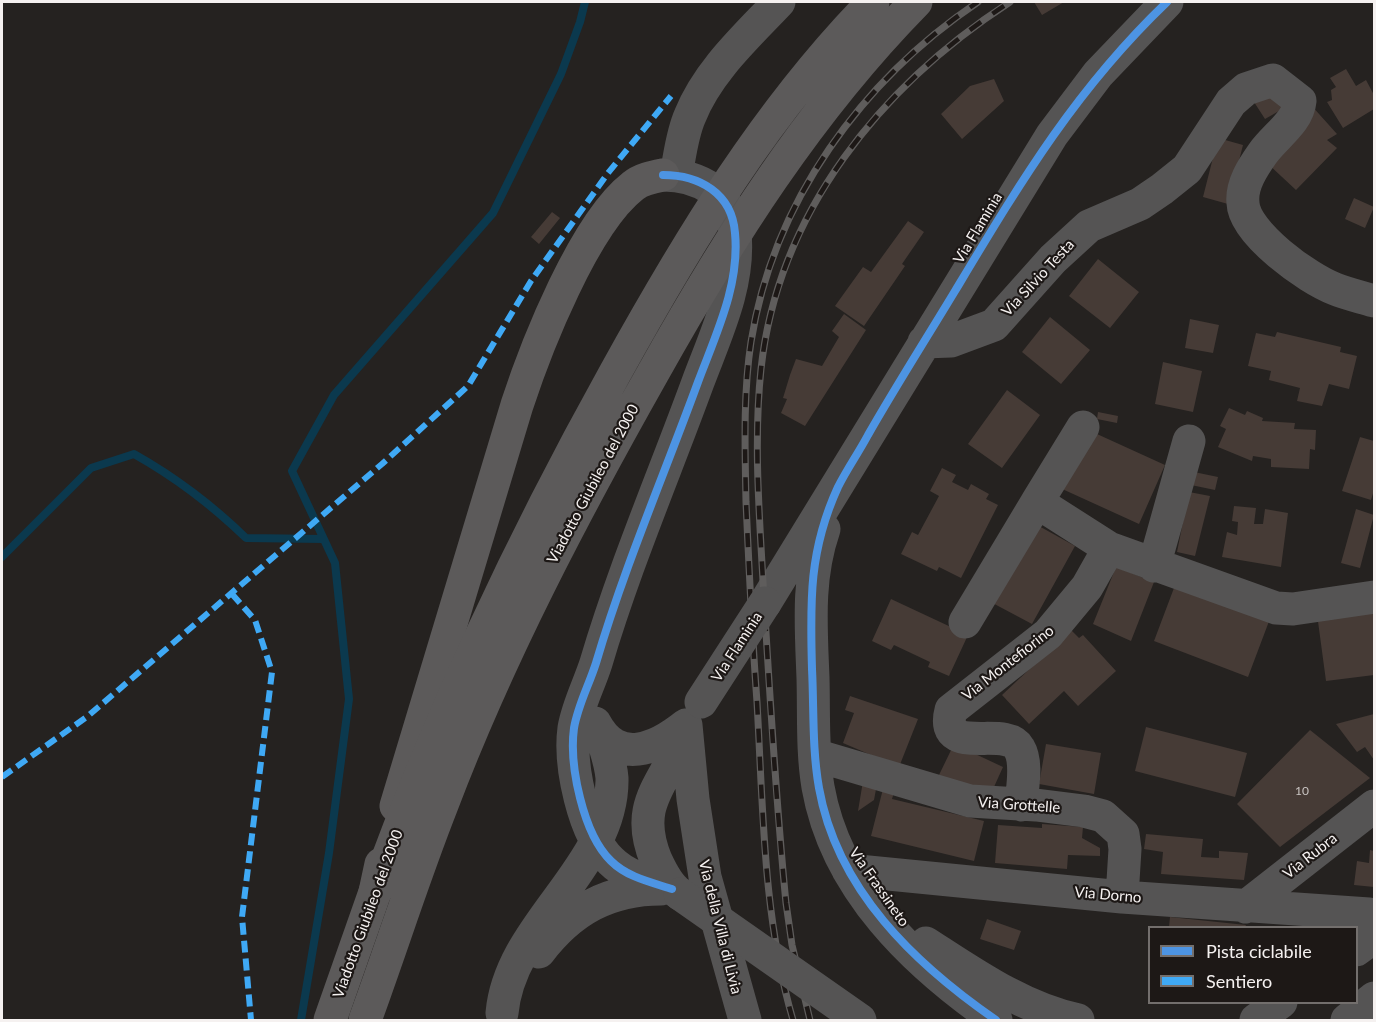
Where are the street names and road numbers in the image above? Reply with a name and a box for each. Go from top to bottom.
street label: Via Flaminia [950,189,1006,267]
street label: Via Silvio Testa [998,236,1078,320]
street label: Viadotto Giubileo del 2000 [543,401,643,567]
street label: Via Flaminia [708,609,766,685]
street label: Via Montefiorino [958,622,1058,704]
street label: Via Grottelle [977,793,1061,817]
street label: Viadotto Giubileo del 2000 [329,827,407,1001]
street label: Via Rubra [1279,829,1341,883]
street label: Via Frassineto [845,844,913,930]
street label: Via della Villa di Livia [695,858,745,996]
street label: Via Dorno [1074,883,1142,907]

